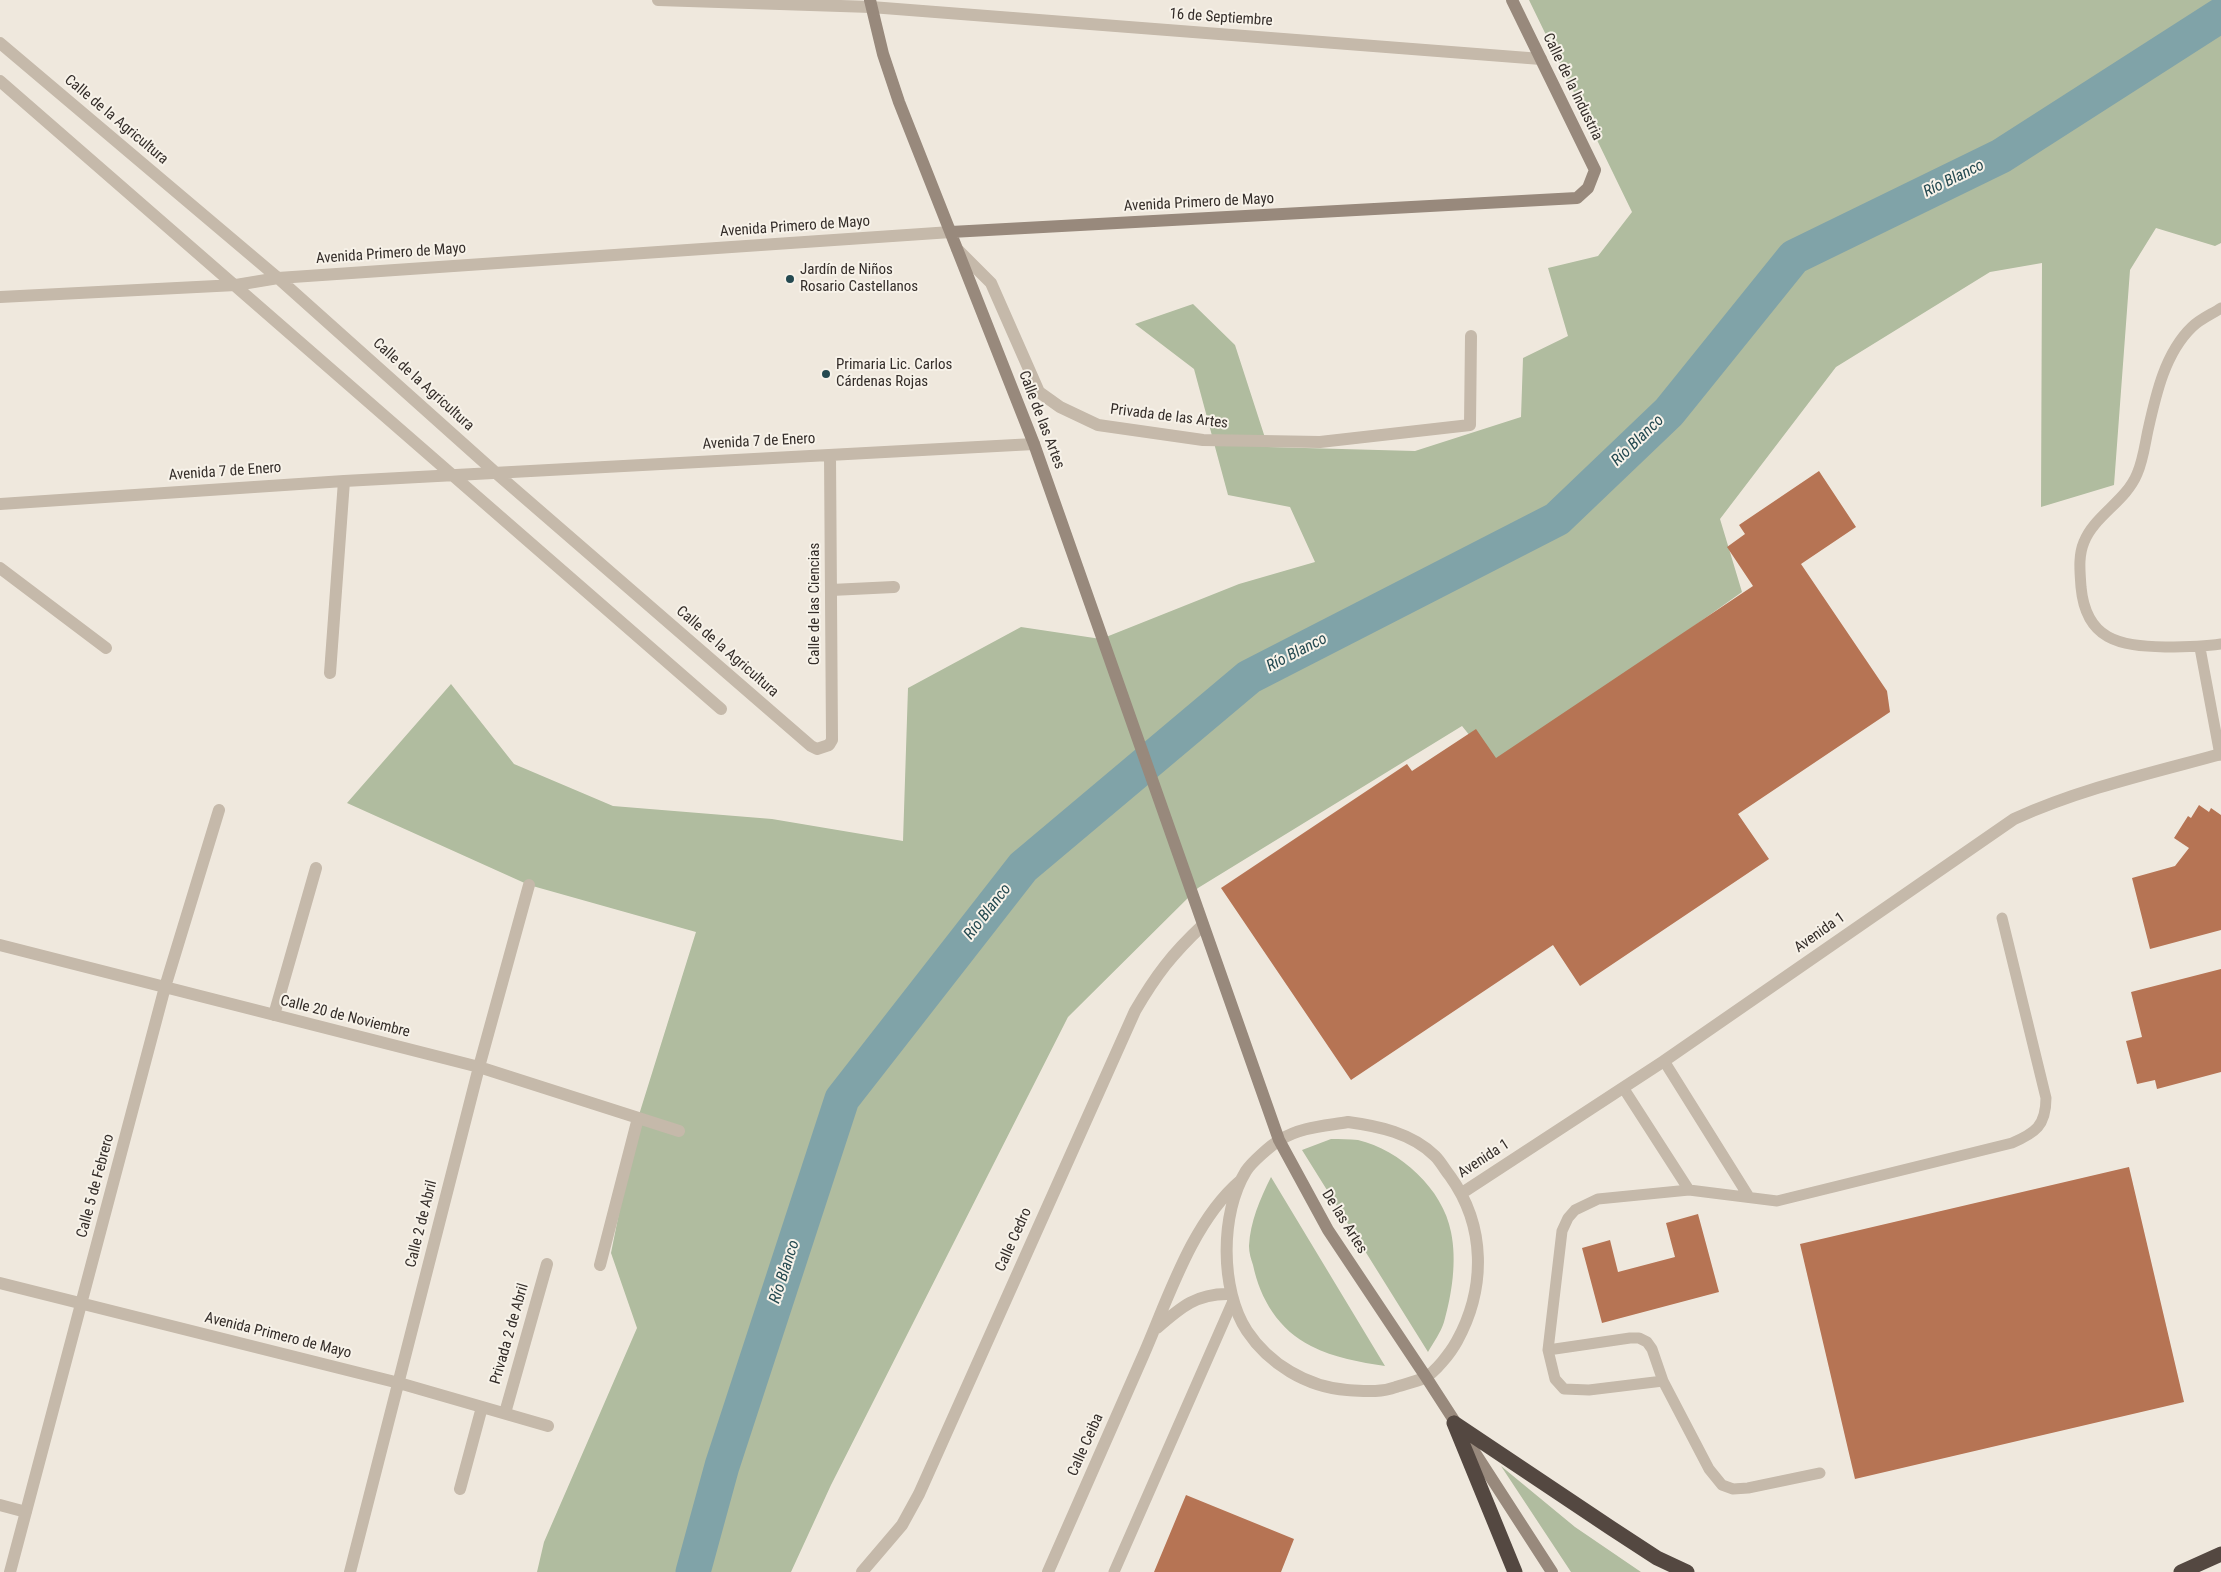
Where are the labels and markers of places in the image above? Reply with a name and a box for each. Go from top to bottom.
place label: Jardín de Niños Rosario Castellanos [800,261,918,296]
marker: Jardín de Niños Rosario Castellanos [784,273,796,285]
place label: Primaria Lic. Carlos Cárdenas Rojas [836,356,952,391]
marker: Primaria Lic. Carlos Cárdenas Rojas [820,368,832,380]

